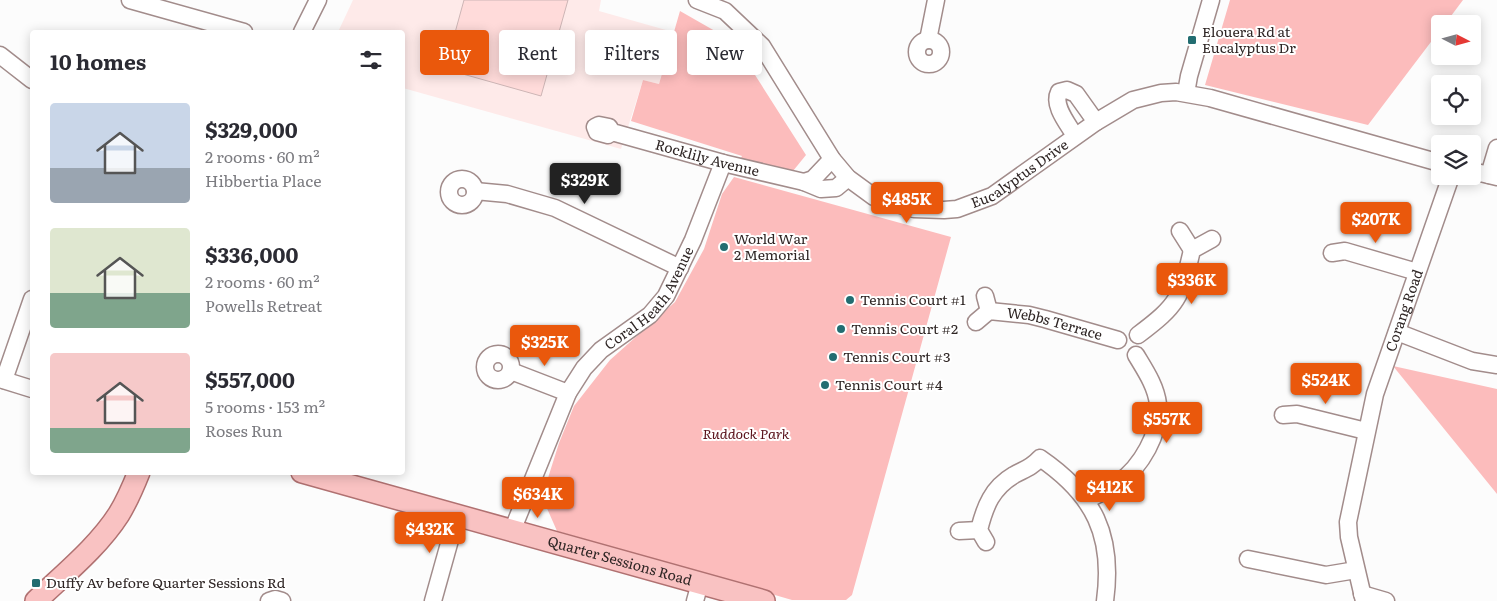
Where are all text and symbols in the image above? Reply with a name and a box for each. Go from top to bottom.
north arrow [1431,15,1481,65]
map controls [1431,15,1481,185]
place label: Elouera Rd at Eucalyptus Dr [1202,21,1296,57]
chip: Buy [420,30,489,75]
chip: Rent [499,30,575,75]
chip: Filters [585,30,677,75]
chip: New [687,30,762,75]
marker: Elouera Rd at Eucalyptus Dr [1186,34,1198,46]
text: 10 homes [50,45,146,76]
icon: filters [357,46,385,74]
button: locate [1431,75,1481,125]
text: $329,000 [205,113,298,144]
icon: home [90,123,150,183]
street label: Rocklily Avenue [653,134,762,180]
street label: Eucalyptus Drive [968,134,1072,212]
button: layers [1431,135,1481,185]
text: 2 rooms · 60 m² [205,144,320,168]
pin: $329K [550,162,620,205]
text: $329K [561,167,609,191]
text: Hibbertia Place [205,168,321,192]
pin: $485K [872,182,942,224]
text: $485K [882,186,932,210]
pin: $207K [1341,202,1411,244]
text: $207K [1351,206,1401,230]
place label: World War 2 Memorial [734,228,810,264]
text: $336,000 [205,238,298,269]
marker: World War 2 Memorial [718,241,730,253]
street label: Coral Heath Avenue [600,243,697,354]
icon: home [90,248,150,308]
pin: $336K [1157,262,1227,305]
street label: Corang Road [1380,266,1427,354]
text: $336K [1168,267,1216,291]
text: 2 rooms · 60 m² [205,269,320,293]
place label: Tennis Court #1 [860,289,966,309]
text: Powells Retreat [205,293,322,317]
marker: Tennis Court #1 [844,294,856,306]
street label: Webbs Terrace [1006,302,1105,344]
place label: Tennis Court #2 [851,318,958,338]
marker: Tennis Court #2 [835,323,847,335]
pin: $325K [510,324,580,367]
text: $325K [521,329,569,353]
place label: Tennis Court #3 [843,346,951,366]
marker: Tennis Court #3 [827,351,839,363]
pin: $524K [1291,362,1361,405]
text: $557,000 [205,363,295,394]
text: $524K [1302,367,1350,391]
icon: home [90,373,150,433]
place label: Tennis Court #4 [835,374,943,394]
marker: Tennis Court #4 [819,379,831,391]
text: 5 rooms · 153 m² [205,394,325,418]
pin: $557K [1132,402,1202,444]
text: $557K [1143,406,1191,430]
text: Roses Run [205,418,283,442]
park label: Ruddock Park [702,423,790,443]
pin: $412K [1075,470,1145,512]
text: $412K [1087,474,1133,498]
pin: $634K [503,476,573,519]
text: $634K [513,481,563,505]
pin: $432K [395,512,465,554]
text: $432K [406,516,454,540]
street label: Quarter Sessions Road [546,530,695,590]
place label: Duffy Av before Quarter Sessions Rd [46,572,286,592]
marker: Duffy Av before Quarter Sessions Rd [30,577,42,589]

